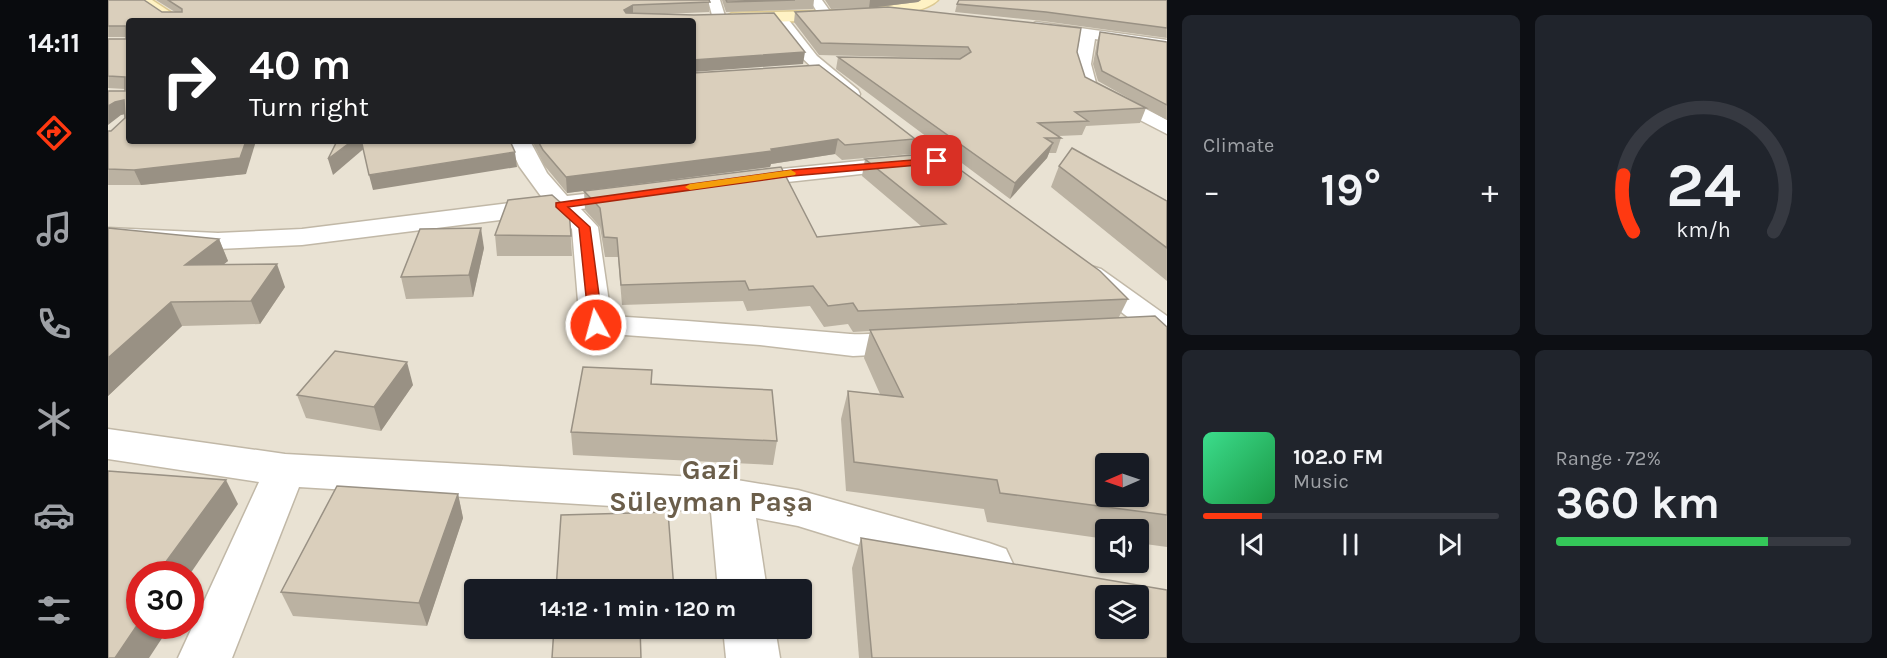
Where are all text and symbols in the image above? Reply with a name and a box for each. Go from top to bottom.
text: 14:11 [28,27,80,59]
text: 40 m [249,40,351,90]
icon: right [150,42,228,120]
text: Turn right [249,91,369,123]
icon: directions [33,112,75,154]
text: Climate [1203,134,1274,157]
pin [911,135,962,186]
icon: arrive [920,144,953,177]
text: 24 [1666,149,1741,222]
text: 19° [1320,164,1381,216]
text: − [1203,172,1220,210]
text: + [1481,172,1498,210]
icon: music [33,208,75,250]
text: km/h [1676,217,1730,242]
position arrow [564,293,628,357]
icon: phone [33,303,75,345]
icon: climate [33,398,75,440]
text: 102.0 FM [1293,444,1384,470]
text: Range · 72% [1556,447,1661,470]
district label: Gazi Süleyman Paşa [609,453,813,518]
north arrow [1095,453,1149,507]
map controls [1095,453,1149,639]
text: Music [1293,470,1349,493]
text: 360 km [1556,477,1720,529]
icon: car [33,494,75,536]
button: sound [1095,519,1149,573]
icon: previous [1236,528,1269,561]
icon: pause [1334,528,1367,561]
icon: next [1433,528,1466,561]
speed limit sign: 30 [126,561,204,639]
button: layers [1095,585,1149,639]
icon: filters [33,589,75,631]
text: 14:12 · 1 min · 120 m [540,596,736,622]

